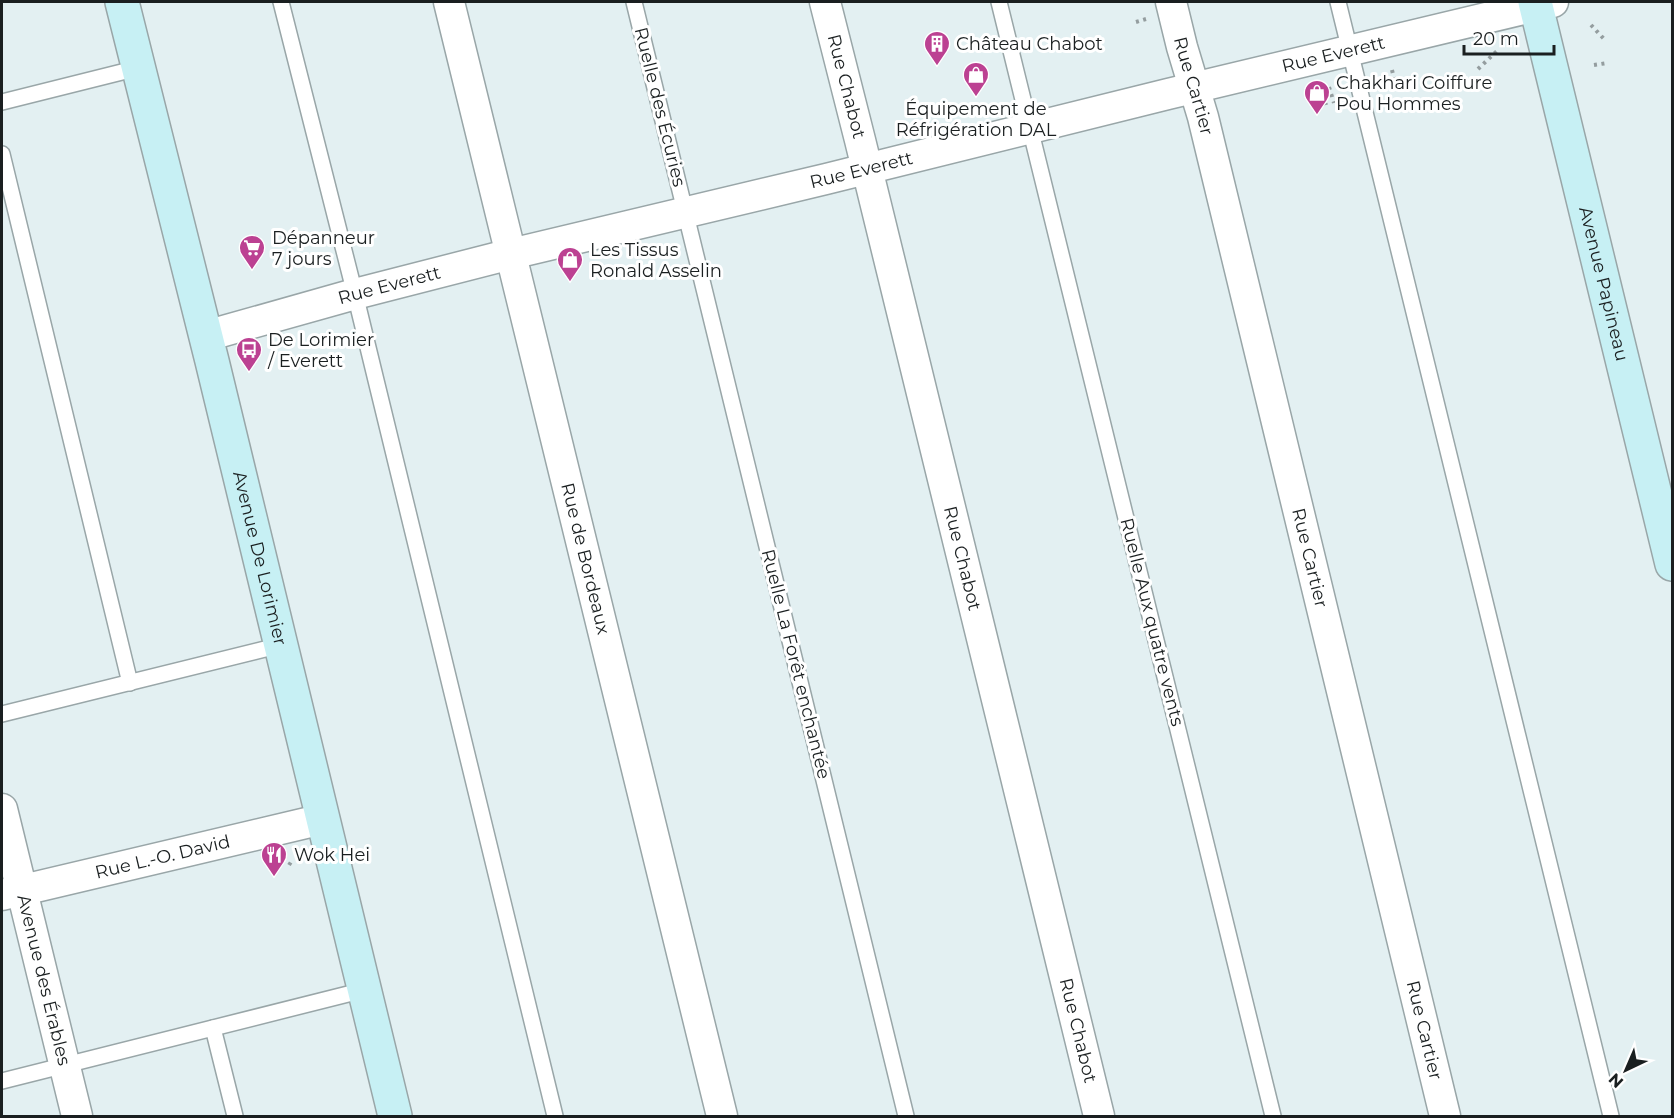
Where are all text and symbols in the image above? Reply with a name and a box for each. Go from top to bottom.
scale bar [1464,18,1554,56]
street label: Ruelle des Écuries [630,25,691,189]
text: 20 m [1473,28,1519,50]
building icon: Château Chabot [922,29,952,67]
street label: Rue Chabot [823,32,870,141]
street label: Rue Everett [1280,32,1387,77]
place label: Château Chabot [956,33,1103,55]
street label: Rue Cartier [1169,34,1218,138]
shop icon: Équipement de Réfrigération DAL [961,60,991,98]
place label: Chakhari Coiffure Pou Hommes [1336,72,1493,115]
shop icon: Chakhari Coiffure Pou Hommes [1302,78,1332,116]
place label: Équipement de Réfrigération DAL [896,98,1057,141]
street label: Rue Everett [808,147,915,193]
street label: Avenue Papineau [1574,204,1633,363]
place label: Dépanneur 7 jours [272,227,375,270]
supermarket icon: Dépanneur 7 jours [237,233,267,271]
place label: Les Tissus Ronald Asselin [590,239,722,282]
shop icon: Les Tissus Ronald Asselin [555,245,585,283]
street label: Rue Everett [335,262,443,309]
place label: De Lorimier / Everett [267,329,374,372]
bus stop icon: De Lorimier / Everett [234,335,264,373]
street label: Avenue De Lorimier [228,469,292,648]
street label: Rue de Bordeaux [556,480,615,637]
street label: Rue Chabot [939,504,986,613]
street label: Rue Cartier [1287,506,1332,610]
street label: Ruelle Aux quatre vents [1115,516,1189,729]
street label: Ruelle La Forêt enchantée [757,547,835,781]
street label: Rue L.-O. David [93,830,232,884]
restaurant icon: Wok Hei [259,840,289,878]
place label: Wok Hei [294,844,370,866]
street label: Avenue des Érables [12,892,75,1068]
street label: Rue Chabot [1055,976,1101,1085]
street label: Rue Cartier [1402,978,1447,1082]
north arrow [1596,1040,1656,1100]
text: N [1605,1069,1627,1092]

